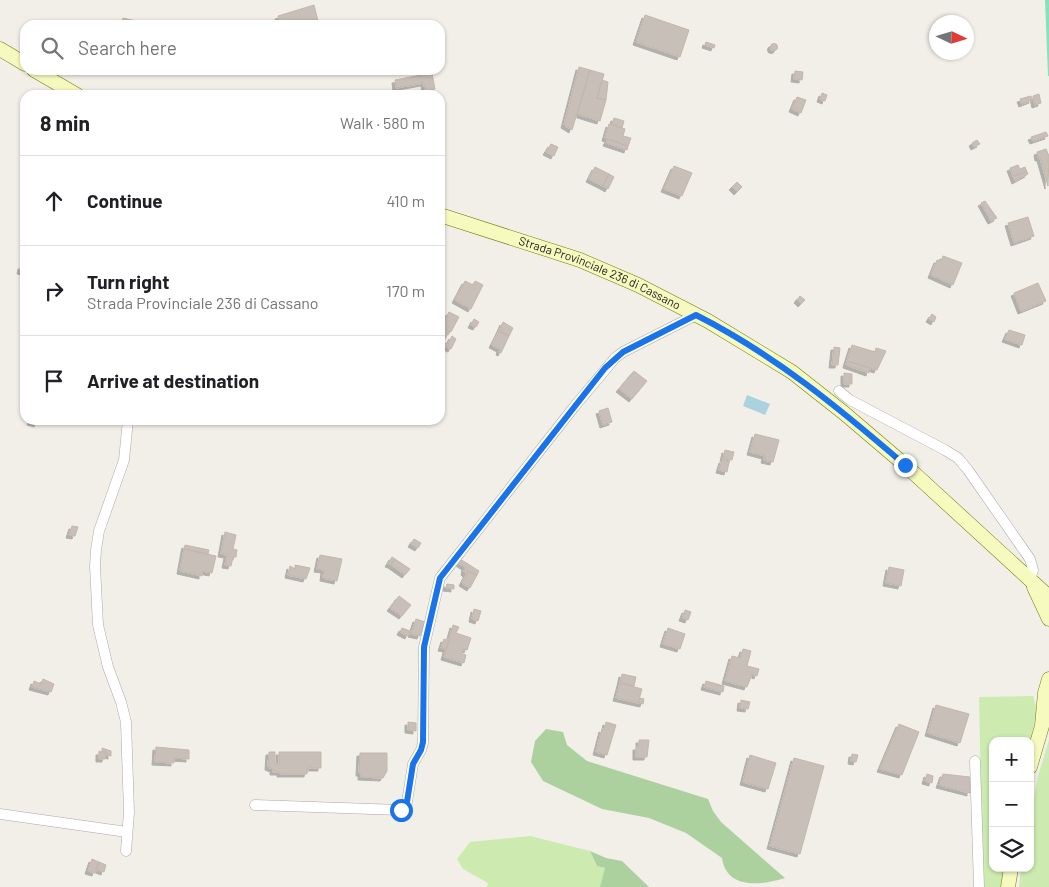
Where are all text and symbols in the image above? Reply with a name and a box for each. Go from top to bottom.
north arrow [929,15,974,60]
search box [20,20,445,75]
icon: search [38,34,66,62]
text: Search here [78,36,177,59]
text: 8 min [40,110,90,135]
text: Walk · 580 m [340,113,425,132]
icon: ahead [40,187,68,215]
text: Continue [87,189,163,212]
text: 410 m [387,191,425,210]
street label: Strada Provinciale 236 di Cassano [517,233,683,312]
text: Turn right [87,270,169,293]
icon: right [40,277,68,305]
text: 170 m [386,281,425,300]
text: Strada Provinciale 236 di Cassano [87,293,319,312]
icon: arrive [40,367,68,395]
text: Arrive at destination [87,369,259,392]
route end [894,454,917,477]
map controls [989,737,1034,872]
button: + [989,737,1034,782]
button: − [989,782,1034,827]
route start [390,799,413,822]
button: layers [989,827,1034,872]

